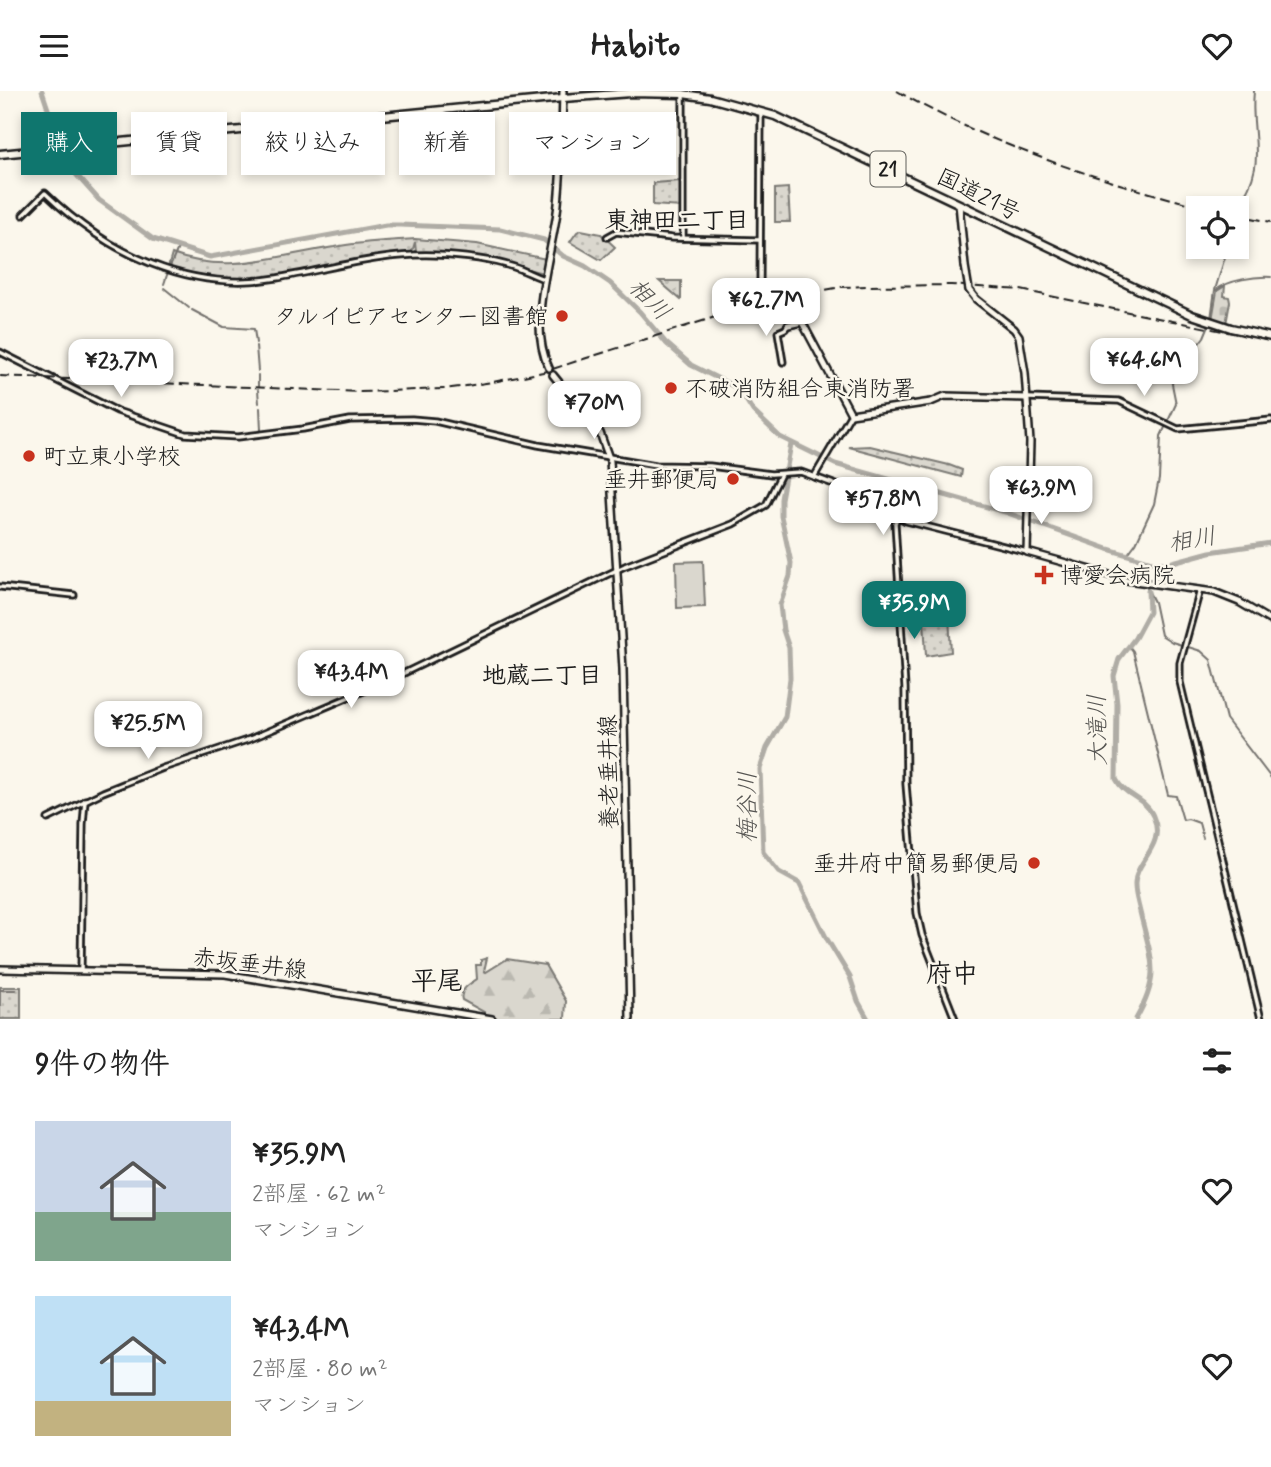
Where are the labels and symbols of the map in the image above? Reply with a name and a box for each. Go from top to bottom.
road number: 21 [870,151,906,187]
street label: 国道21号 [931,163,1025,229]
district label: 東神田二丁目 [605,206,749,237]
water label: 相川 [621,272,677,328]
pin: ¥62.7M [709,279,823,338]
place label: タルイピアセンター図書館 [274,303,548,333]
marker: タルイピアセンター図書館 [554,308,570,324]
pin: ¥64.6M [1087,338,1201,398]
pin: ¥23.7M [64,339,178,399]
place label: 不破消防組合東消防署 [685,375,915,405]
marker: 不破消防組合東消防署 [663,380,679,396]
pin: ¥70M [553,381,635,441]
place label: 町立東小学校 [43,443,181,473]
marker: 町立東小学校 [21,448,37,464]
place label: 垂井郵便局 [604,466,719,496]
pin: ¥63.9M [984,467,1098,526]
marker: 垂井郵便局 [725,471,741,487]
pin: ¥57.8M [826,477,940,537]
water label: 相川 [1166,521,1219,560]
place label: 博愛会病院 [1060,562,1175,592]
marker: 博愛会病院 [1034,565,1054,585]
pin: ¥35.9M [857,581,971,641]
pin: ¥43.4M [294,651,408,710]
district label: 地蔵二丁目 [482,661,602,692]
water label: 大滝川 [1082,694,1115,766]
pin: ¥25.5M [91,701,205,761]
street label: 養老垂井線 [594,714,626,830]
water label: 梅谷川 [733,771,764,843]
place label: 垂井府中簡易郵便局 [813,850,1020,880]
marker: 垂井府中簡易郵便局 [1026,855,1042,871]
street label: 赤坂垂井線 [191,943,309,987]
district label: 府中 [926,958,978,992]
district label: 平尾 [411,965,463,999]

